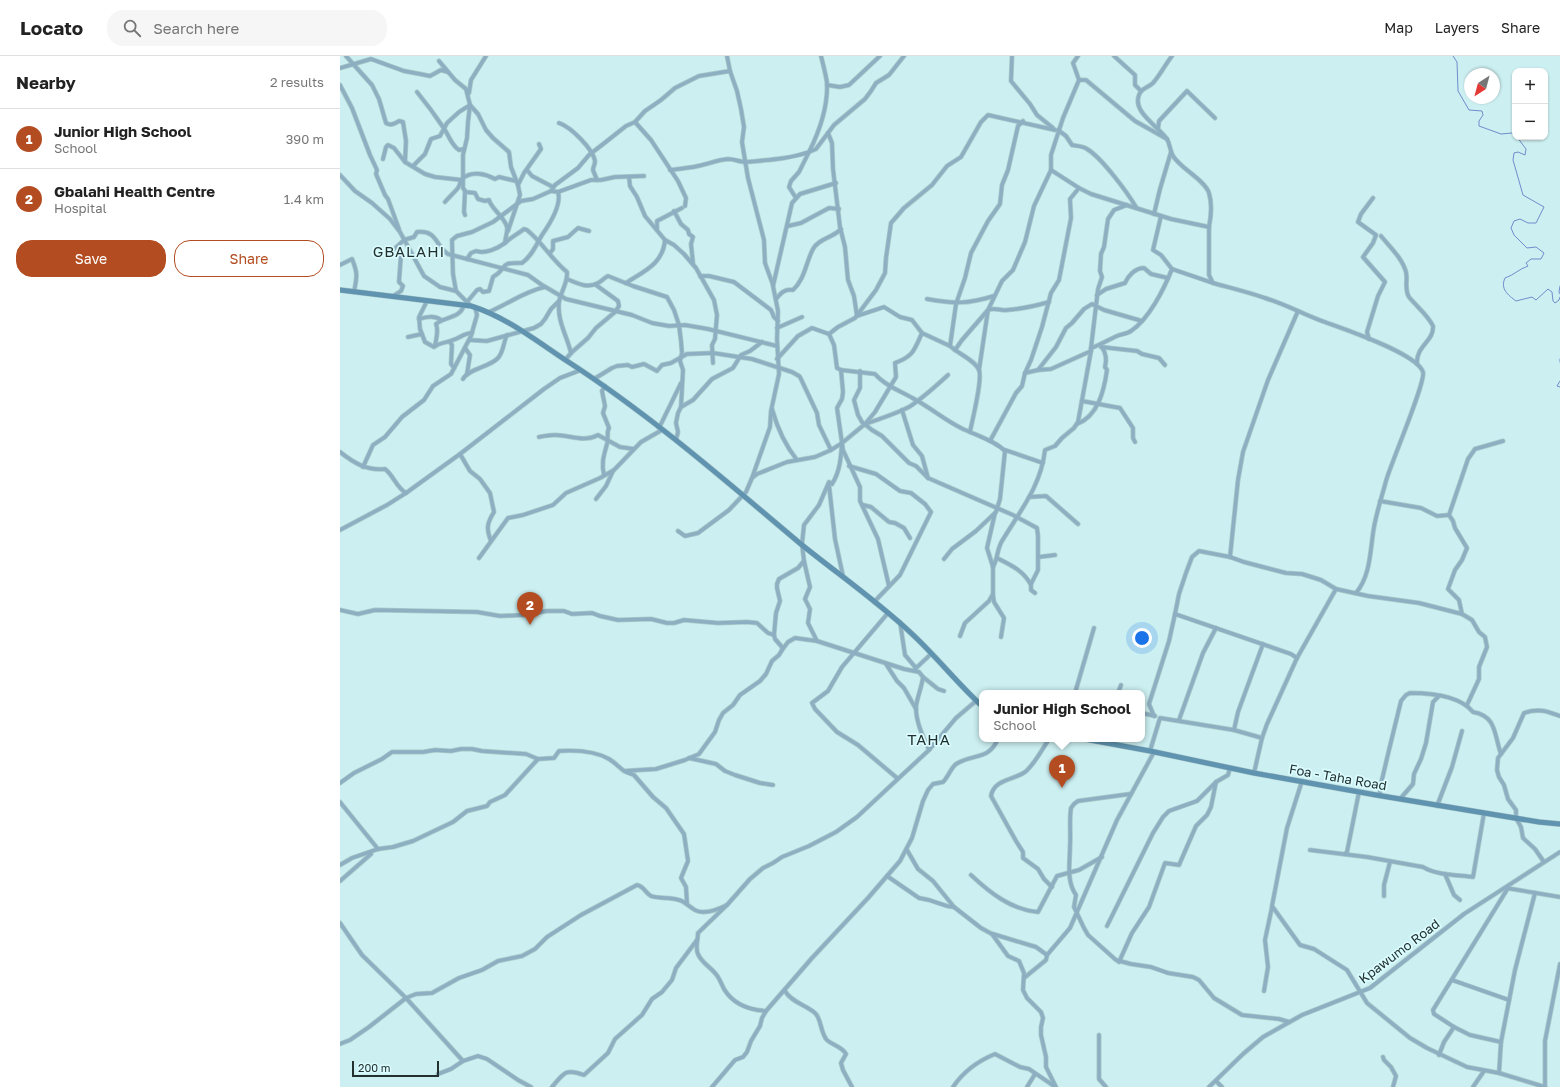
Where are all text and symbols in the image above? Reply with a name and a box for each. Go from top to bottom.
search box [107,10,387,46]
text: Locato [20,16,83,39]
icon: search [121,17,143,39]
text: Search here [153,19,239,37]
text: Map [1384,19,1413,36]
text: Layers [1435,19,1479,36]
text: Share [1501,19,1540,36]
north arrow [1464,68,1500,104]
map controls [1512,68,1548,140]
button: + [1512,68,1548,104]
text: Nearby [16,72,76,93]
text: 2 results [270,74,324,90]
button: − [1512,104,1548,140]
text: Junior High School [54,122,192,140]
text: 1 [26,131,32,147]
text: 390 m [286,131,324,147]
text: School [54,140,97,156]
text: Gbalahi Health Centre [54,182,215,200]
text: 2 [25,191,33,207]
text: 1.4 km [284,191,324,207]
text: Hospital [54,200,107,216]
button: Save [16,240,166,277]
button: Share [174,240,324,277]
district label: GBALAHI [373,242,445,260]
pin: 2 [517,592,543,625]
your location [1132,628,1152,648]
popup [979,690,1145,742]
text: Junior High School [993,699,1131,717]
text: School [993,717,1036,733]
district label: TAHA [907,730,951,748]
pin: 1 [1049,755,1075,788]
street label: Foa - Taha Road [1288,761,1388,793]
street label: Kpawumo Road [1355,915,1443,987]
scale bar [352,1059,439,1078]
text: 200 m [358,1061,391,1074]

